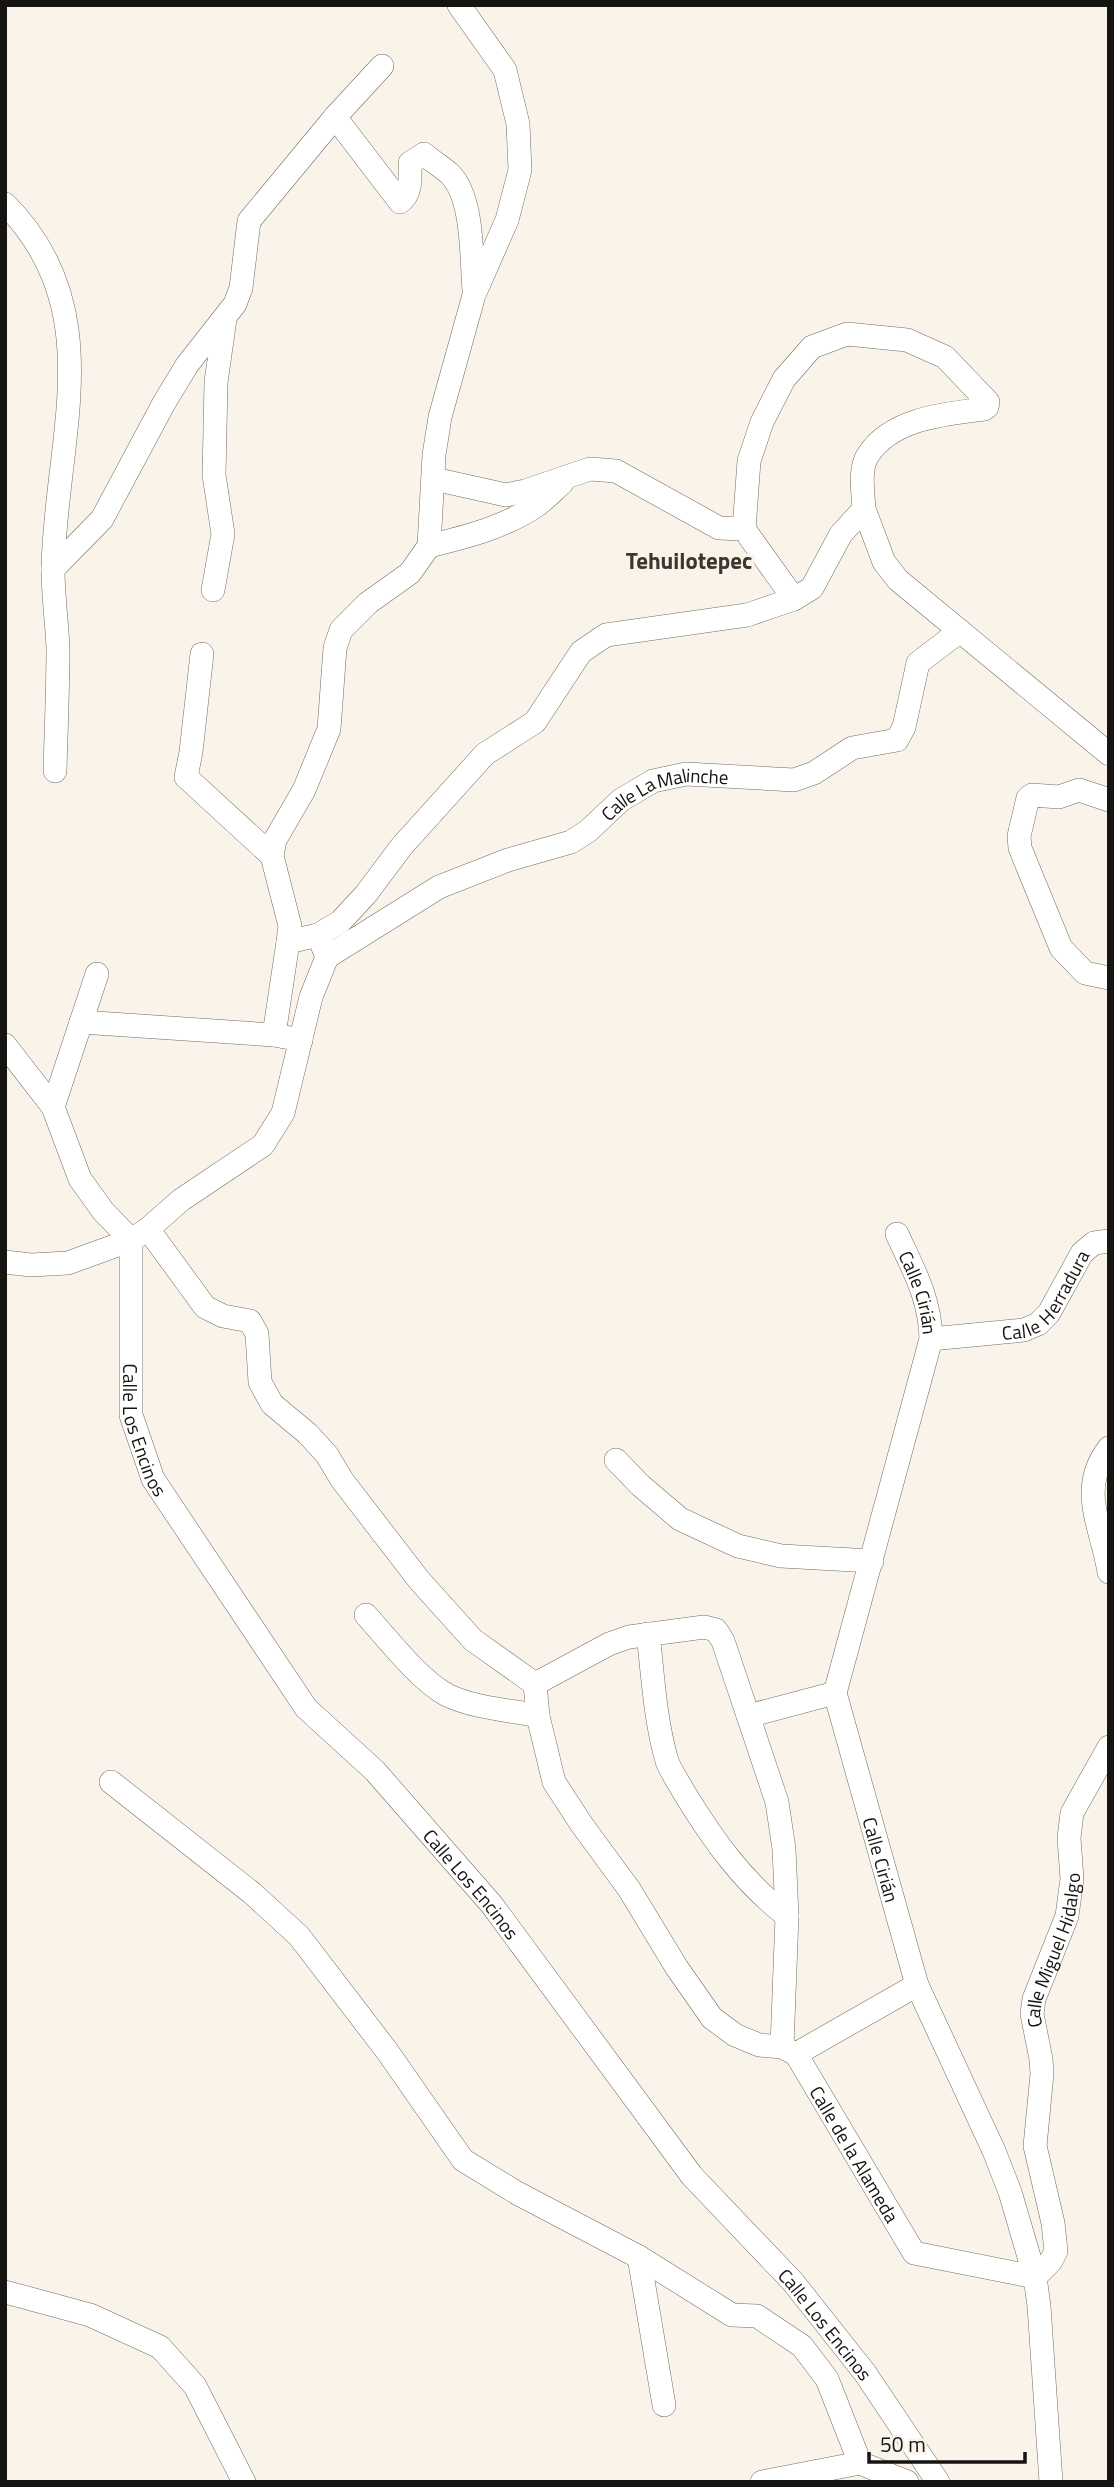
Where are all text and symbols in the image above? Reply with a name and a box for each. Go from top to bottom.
district label: Tehuilotepec [626,543,752,578]
street label: Calle La Malinche [594,760,729,827]
street label: Calle Herradura [1000,1244,1096,1347]
street label: Calle Cirián [892,1245,945,1336]
street label: Calle Los Encinos [117,1364,175,1502]
street label: Calle Cirián [856,1813,908,1905]
street label: Calle Los Encinos [417,1822,527,1945]
street label: Calle Miguel Hidalgo [1017,1872,1087,2030]
street label: Calle de la Alameda [803,2080,907,2228]
street label: Calle Los Encinos [772,2261,880,2386]
scale bar [869,2420,1025,2464]
text: 50 m [880,2428,926,2460]

